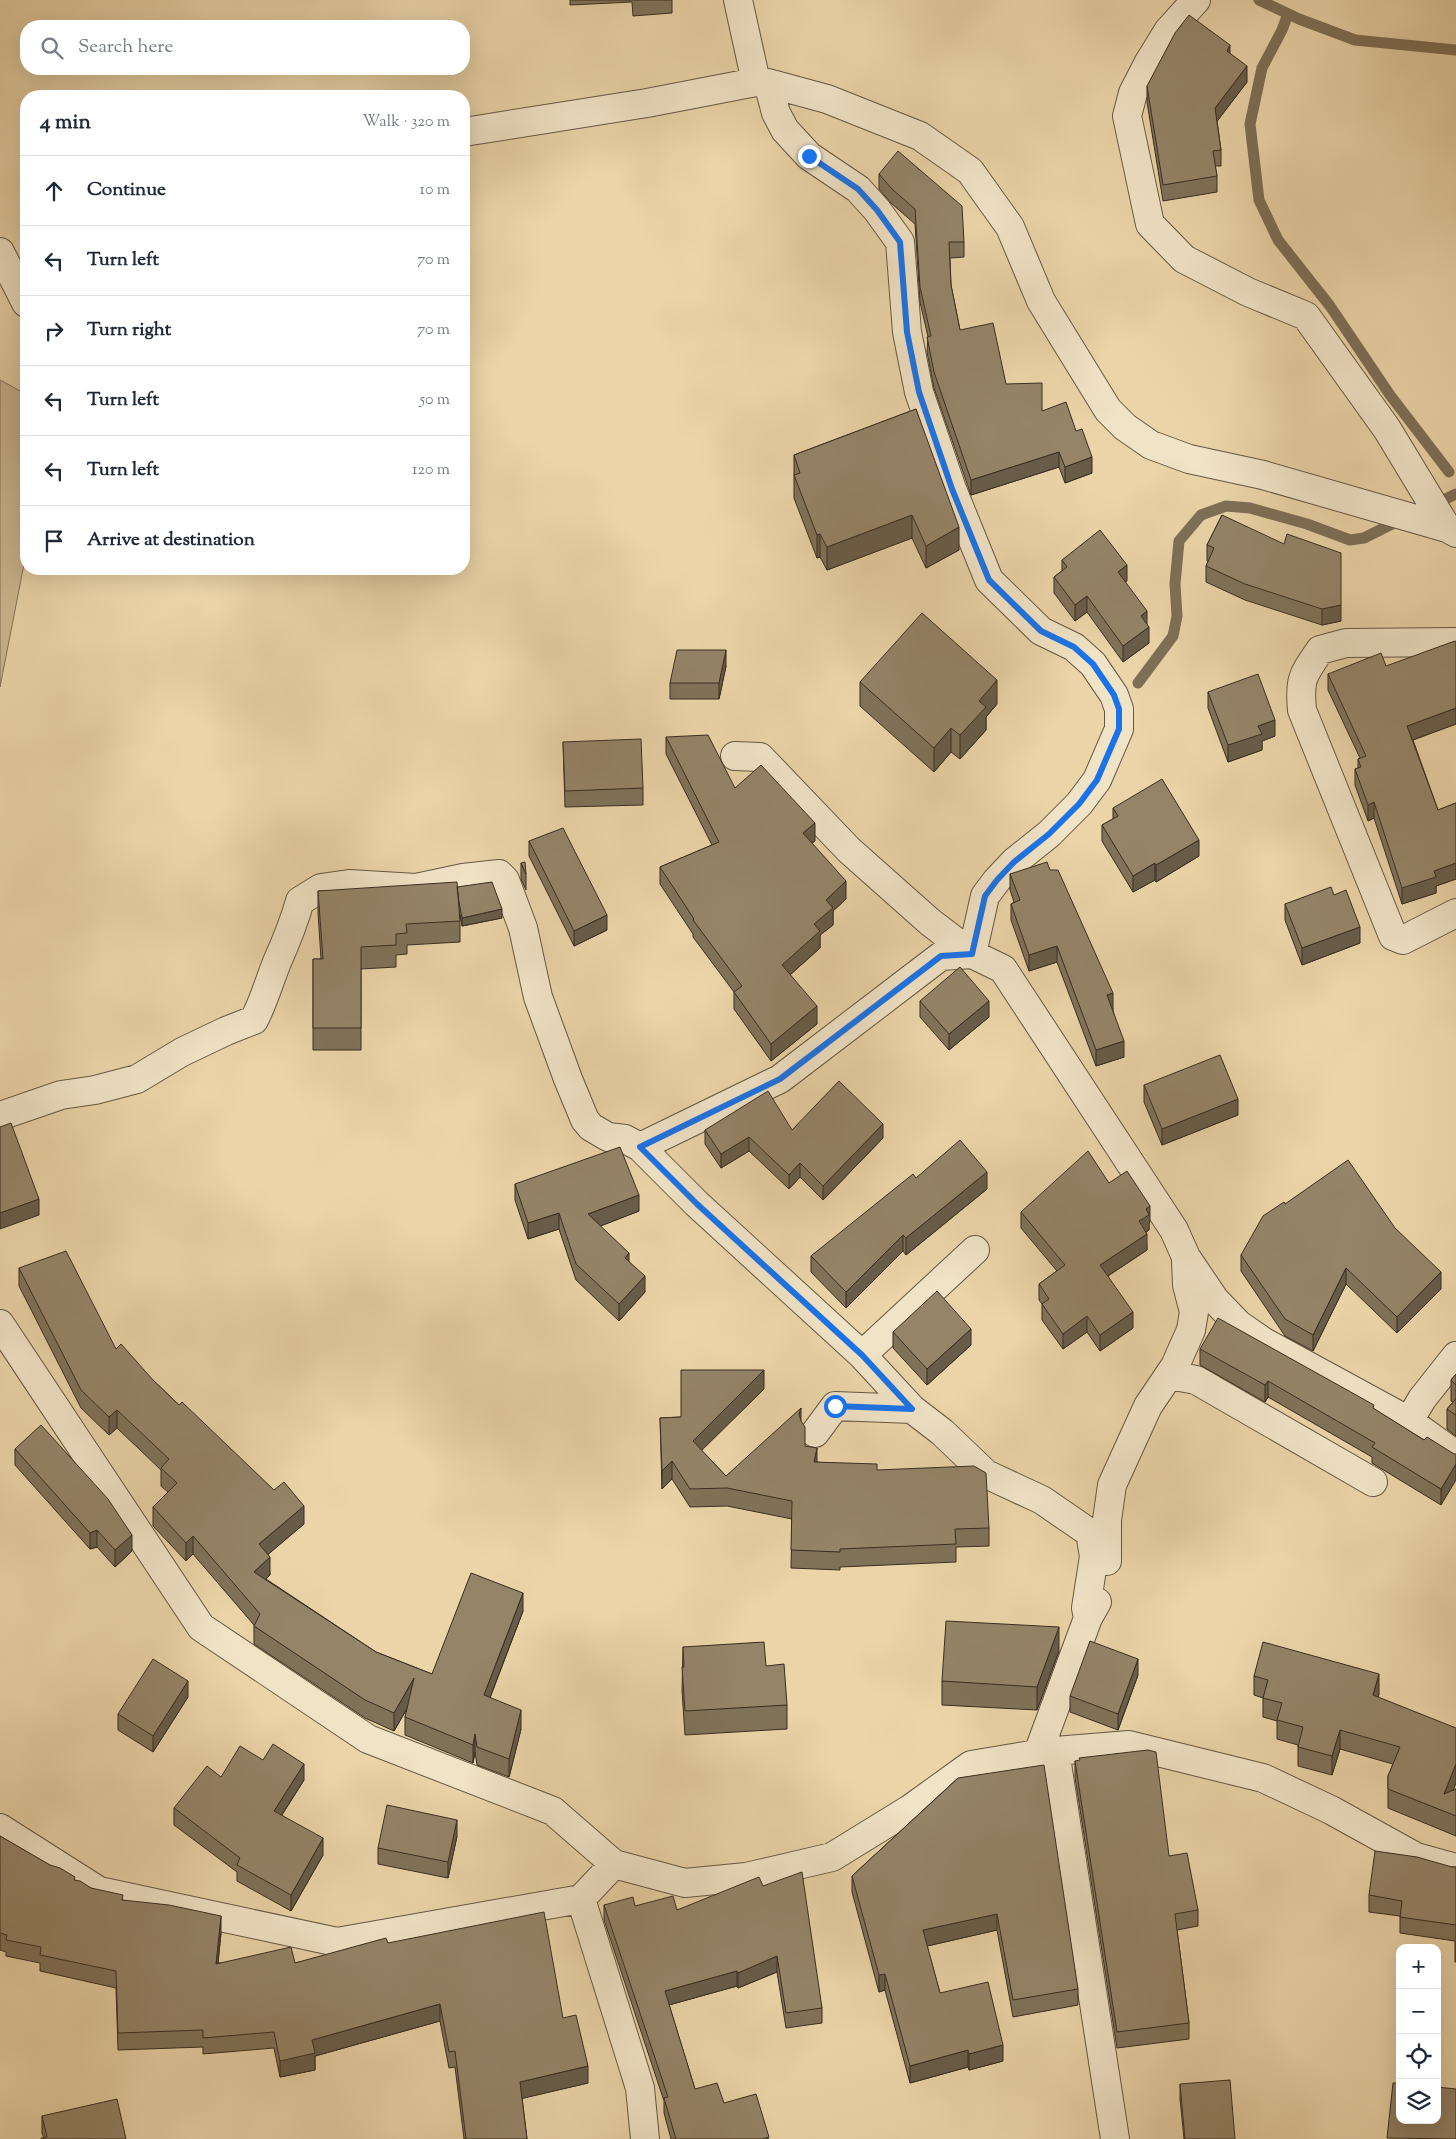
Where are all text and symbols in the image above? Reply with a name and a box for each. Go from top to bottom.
search box [20,20,470,75]
icon: search [38,34,66,62]
text: Search here [78,34,173,61]
text: 4 min [40,108,91,138]
text: Walk · 320 m [363,111,450,134]
route end [798,145,821,168]
icon: ahead [40,177,68,205]
text: Continue [87,177,166,204]
text: 10 m [420,179,450,202]
icon: left [40,247,68,275]
text: Turn left [87,247,159,274]
text: 70 m [417,249,450,272]
icon: right [40,317,68,345]
text: Turn right [87,317,171,344]
text: 70 m [417,319,450,342]
icon: left [40,387,68,415]
text: Turn left [87,387,159,414]
text: 50 m [419,389,450,412]
icon: left [40,457,68,485]
text: Turn left [87,457,159,484]
text: 120 m [412,459,450,482]
icon: arrive [40,527,68,555]
text: Arrive at destination [87,527,255,554]
route start [824,1395,847,1418]
map controls [1396,1944,1441,2124]
button: + [1396,1944,1441,1989]
button: − [1396,1989,1441,2034]
button: locate [1396,2034,1441,2079]
button: layers [1396,2079,1441,2124]

